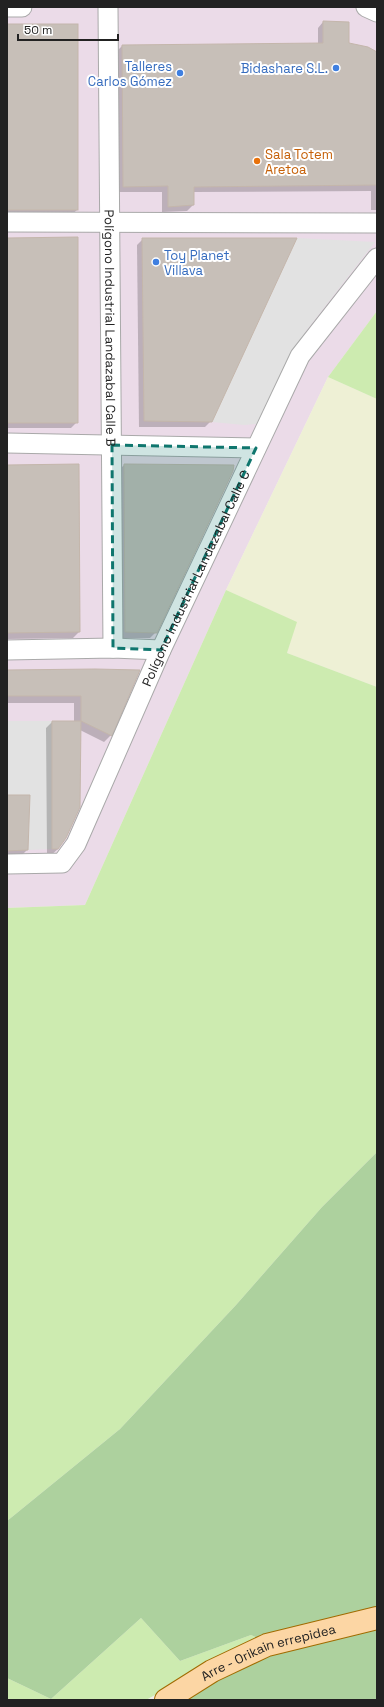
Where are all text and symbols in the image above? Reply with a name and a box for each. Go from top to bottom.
scale bar [18,16,118,42]
text: 50 m [24,22,52,38]
place label: Talleres Carlos Gómez [88,58,172,90]
place label: Bidashare S.L. [241,60,328,77]
marker: Bidashare S.L. [331,63,341,73]
marker: Talleres Carlos Gómez [175,68,185,78]
place label: Sala Totem Aretoa [265,146,333,178]
marker: Sala Totem Aretoa [252,156,262,166]
street label: Polígono Industrial Landazabal Calle B [101,209,119,447]
place label: Toy Planet Villava [164,247,230,279]
marker: Toy Planet Villava [151,257,161,267]
street label: Polígono Industrial Landazabal Calle C [138,468,254,689]
street label: Arre - Orikain errepidea [198,1620,338,1685]

